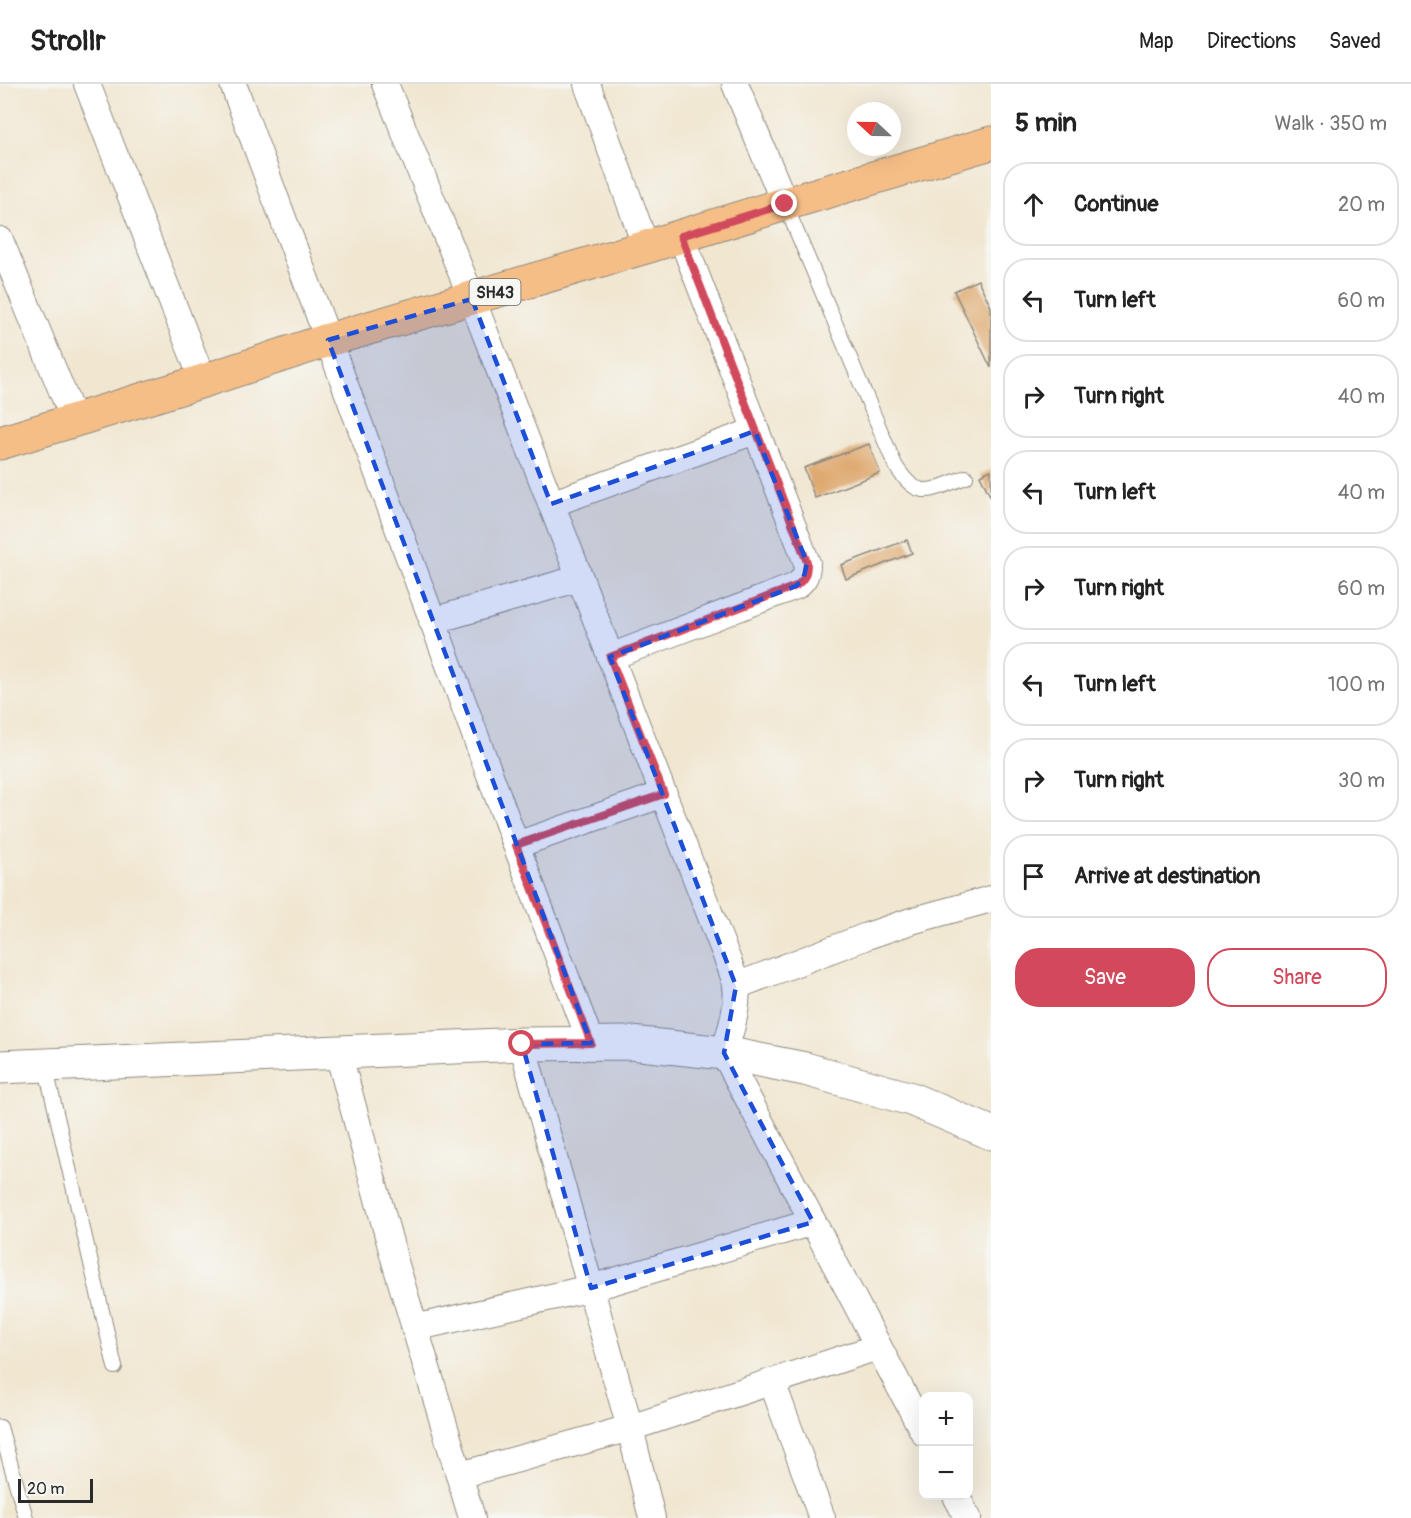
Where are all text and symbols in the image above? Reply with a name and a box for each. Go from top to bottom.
text: Strollr [30,24,105,59]
text: Map [1139,28,1174,55]
text: Directions [1207,28,1296,55]
text: Saved [1329,28,1381,55]
north arrow [847,102,901,156]
text: 5 min [1015,107,1077,139]
text: Walk · 350 m [1275,111,1387,136]
icon: ahead [1017,188,1050,221]
route end [771,190,797,216]
text: Continue [1074,190,1158,218]
text: 20 m [1338,192,1385,217]
road number: SH43 [470,279,520,305]
icon: left [1017,284,1050,317]
text: Turn left [1074,286,1156,314]
text: 60 m [1338,288,1385,313]
icon: right [1017,380,1050,413]
text: Turn right [1074,382,1164,410]
text: 40 m [1338,384,1385,409]
icon: left [1017,476,1050,509]
text: Turn left [1074,478,1156,506]
text: 40 m [1338,480,1385,505]
icon: right [1017,572,1050,605]
text: Turn right [1074,574,1164,602]
text: 60 m [1338,576,1385,601]
icon: left [1017,668,1050,701]
text: Turn left [1074,670,1156,698]
text: 100 m [1328,672,1385,697]
icon: right [1017,764,1050,797]
text: Turn right [1074,766,1164,794]
text: 30 m [1338,768,1385,793]
icon: arrive [1017,860,1050,893]
text: Arrive at destination [1074,862,1260,890]
button: Save [1015,948,1195,1007]
button: Share [1207,948,1387,1007]
route start [508,1030,534,1056]
map controls [919,1392,973,1500]
button: + [919,1392,973,1446]
button: − [919,1446,973,1500]
scale bar [18,1476,93,1504]
text: 20 m [27,1479,65,1499]

